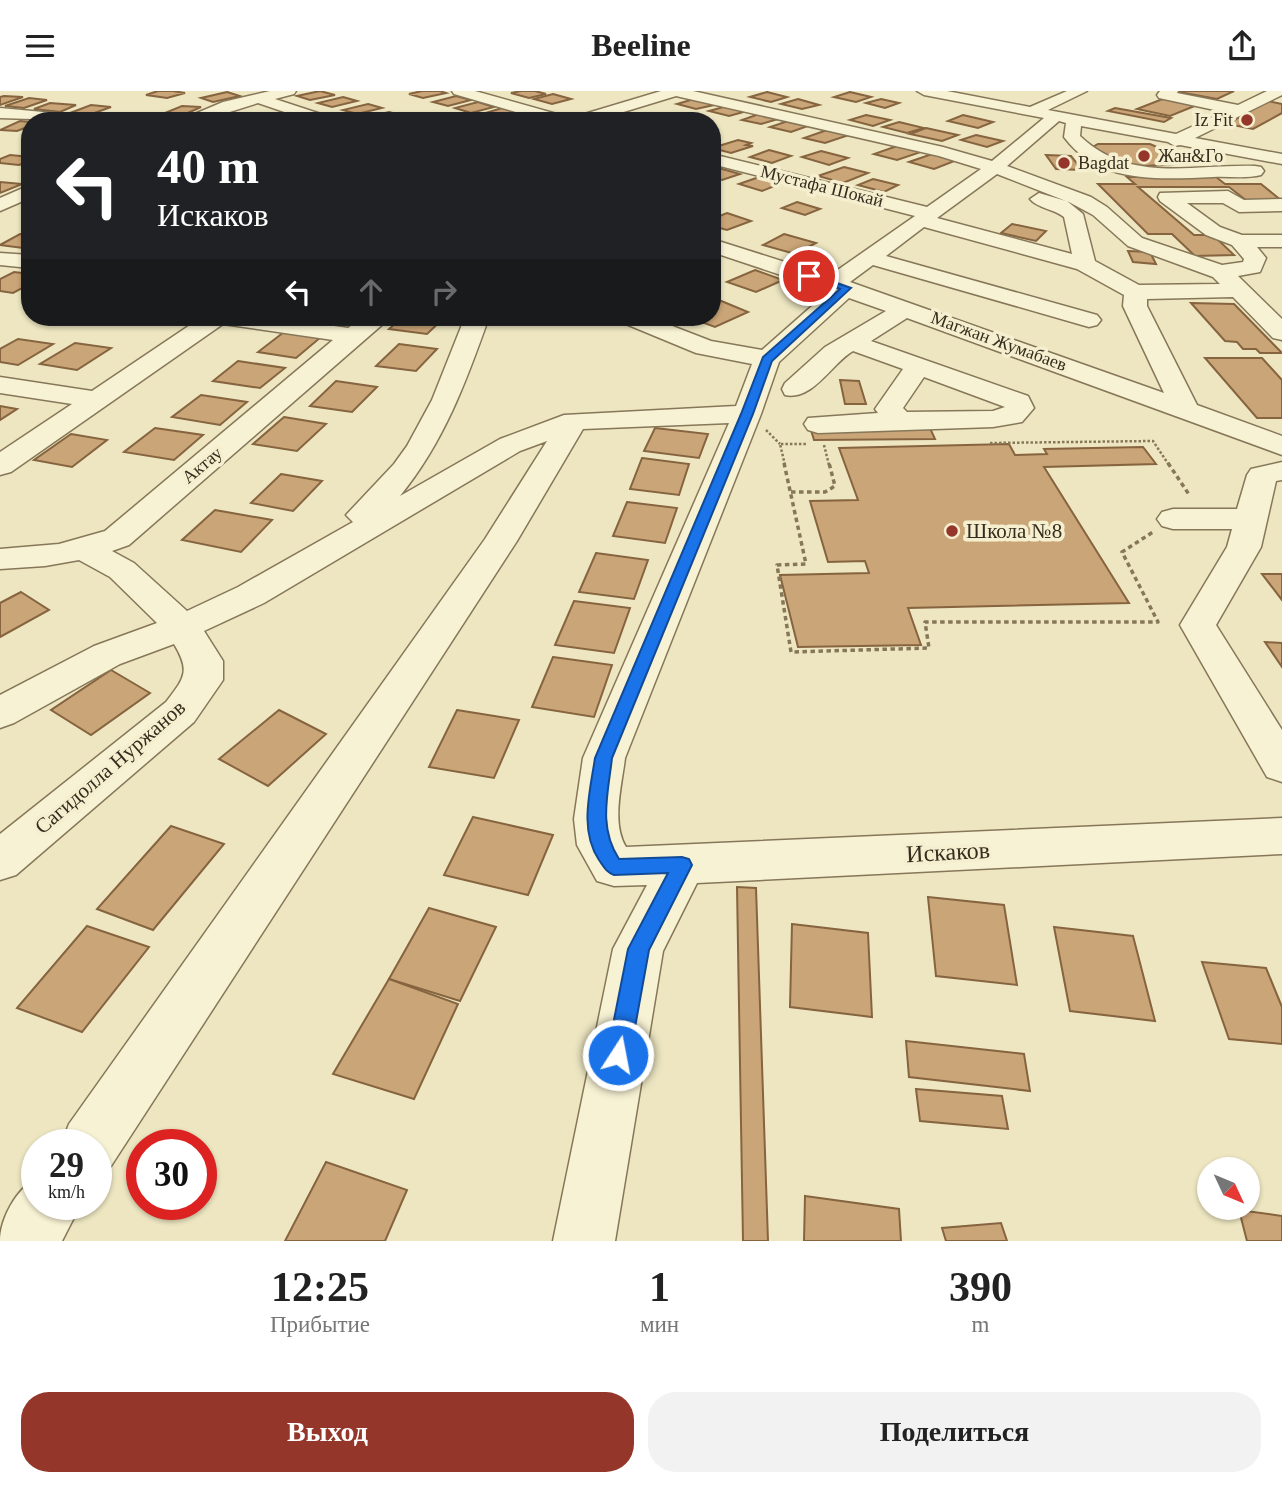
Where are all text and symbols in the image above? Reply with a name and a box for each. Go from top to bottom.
icon: menu [21,27,59,65]
text: Beeline [591,27,691,63]
icon: share [1223,27,1261,65]
place label: Iz Fit [1195,110,1233,130]
marker: Iz Fit [1239,112,1255,128]
text: 40 m [157,139,259,194]
icon: left [42,140,133,231]
place label: Жан&Го [1158,146,1223,166]
marker: Жан&Го [1136,148,1152,164]
place label: Bagdat [1078,153,1129,173]
marker: Bagdat [1056,155,1072,171]
street label: Мустафа Шокай [758,161,886,211]
text: Искаков [157,197,269,233]
pin [779,246,839,306]
icon: arrive [790,257,828,295]
icon: left [279,273,317,311]
icon: ahead [352,273,390,311]
icon: right [425,273,463,311]
street label: Магжан Жумабаев [928,307,1070,375]
street label: Актау [178,443,226,487]
place label: Школа №8 [966,519,1062,543]
marker: Школа №8 [944,523,960,539]
street label: Сагидолла Нуржанов [30,695,190,839]
street label: Искаков [906,837,990,867]
position arrow [581,1018,655,1092]
speed limit sign: 30 [126,1129,217,1220]
text: 29 [49,1146,84,1185]
north arrow [1197,1157,1260,1220]
map controls [1197,1157,1260,1220]
text: km/h [48,1182,85,1202]
text: 12:25 [271,1264,369,1310]
text: 1 [649,1264,670,1310]
text: 390 [949,1264,1012,1310]
text: Прибытие [270,1312,370,1337]
text: мин [640,1312,679,1337]
text: m [972,1312,989,1337]
button: Выход [21,1392,634,1472]
button: Поделиться [648,1392,1261,1472]

